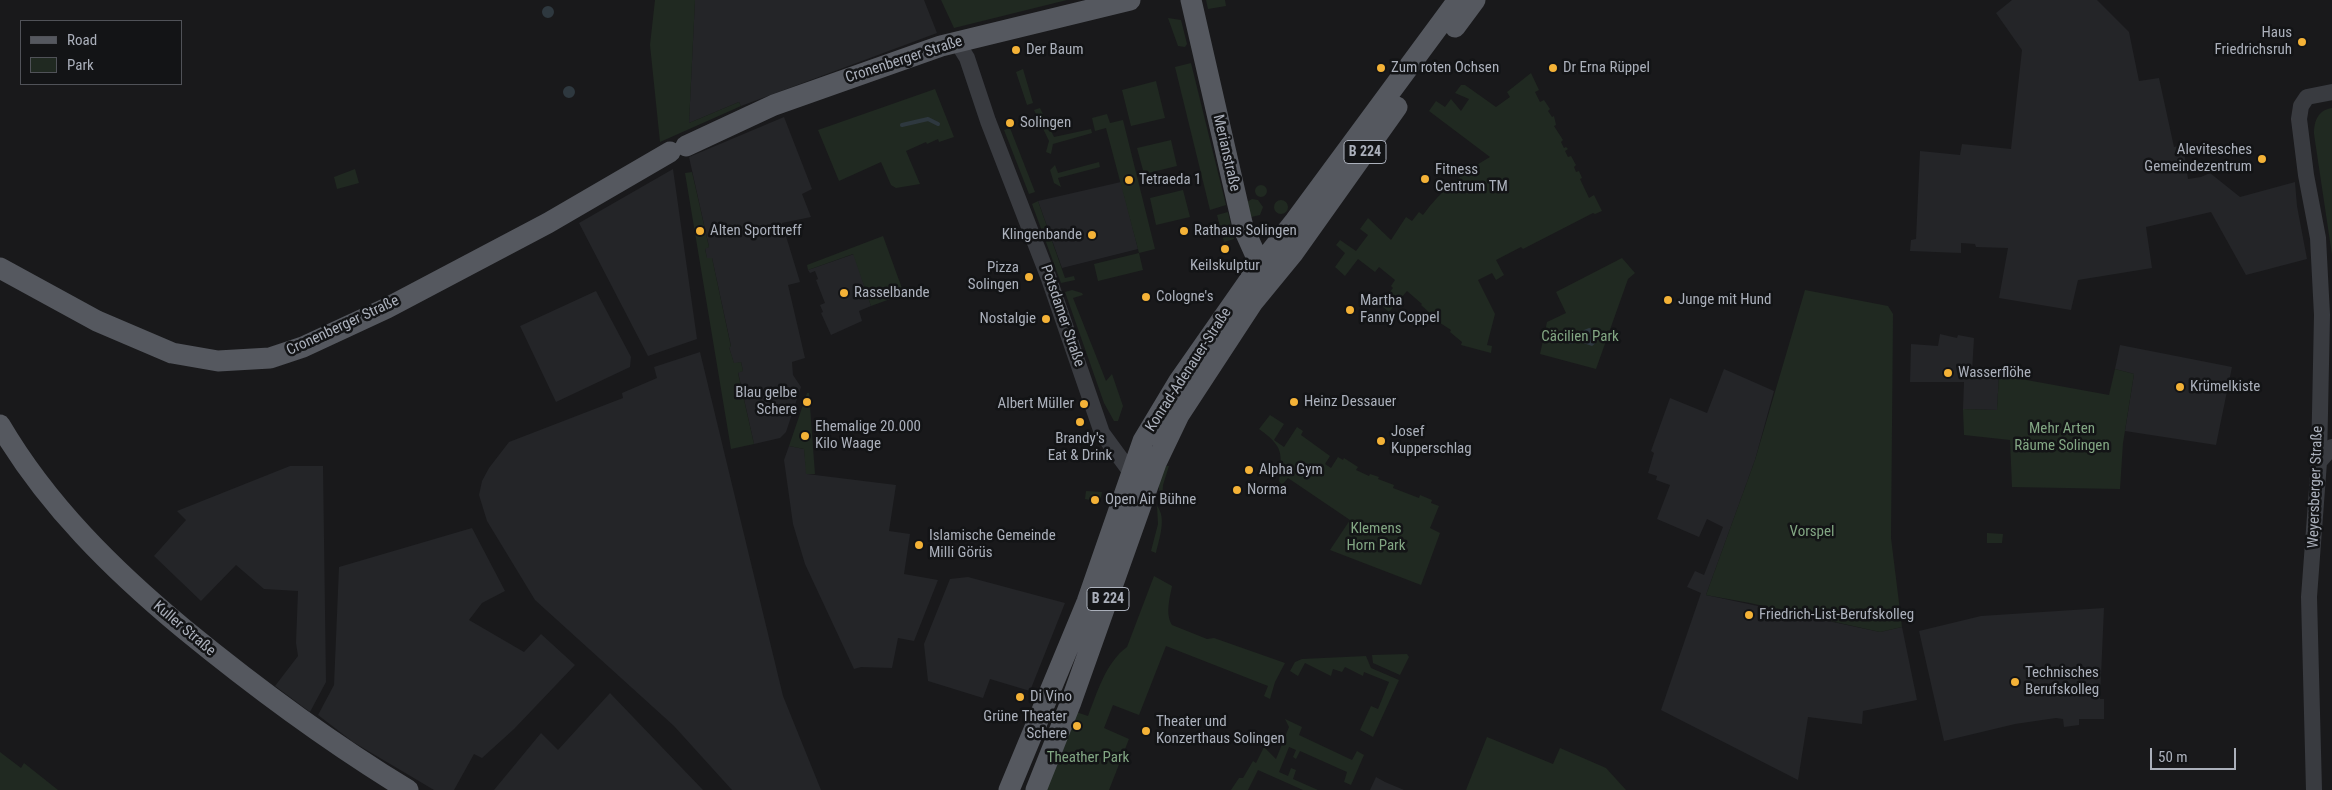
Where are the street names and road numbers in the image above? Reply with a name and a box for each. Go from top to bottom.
street label: Cronenberger Straße [843,33,965,87]
street label: Merianstraße [1208,113,1244,193]
road number: B 224 [1344,140,1386,163]
street label: Potsdamer Straße [1036,263,1088,369]
street label: Cronenberger Straße [284,292,402,360]
street label: Konrad-Adenauer-Straße [1142,305,1236,435]
street label: Weyersberger Straße [2305,425,2327,549]
road number: B 224 [1087,588,1129,610]
street label: Kuller Straße [149,598,219,660]

